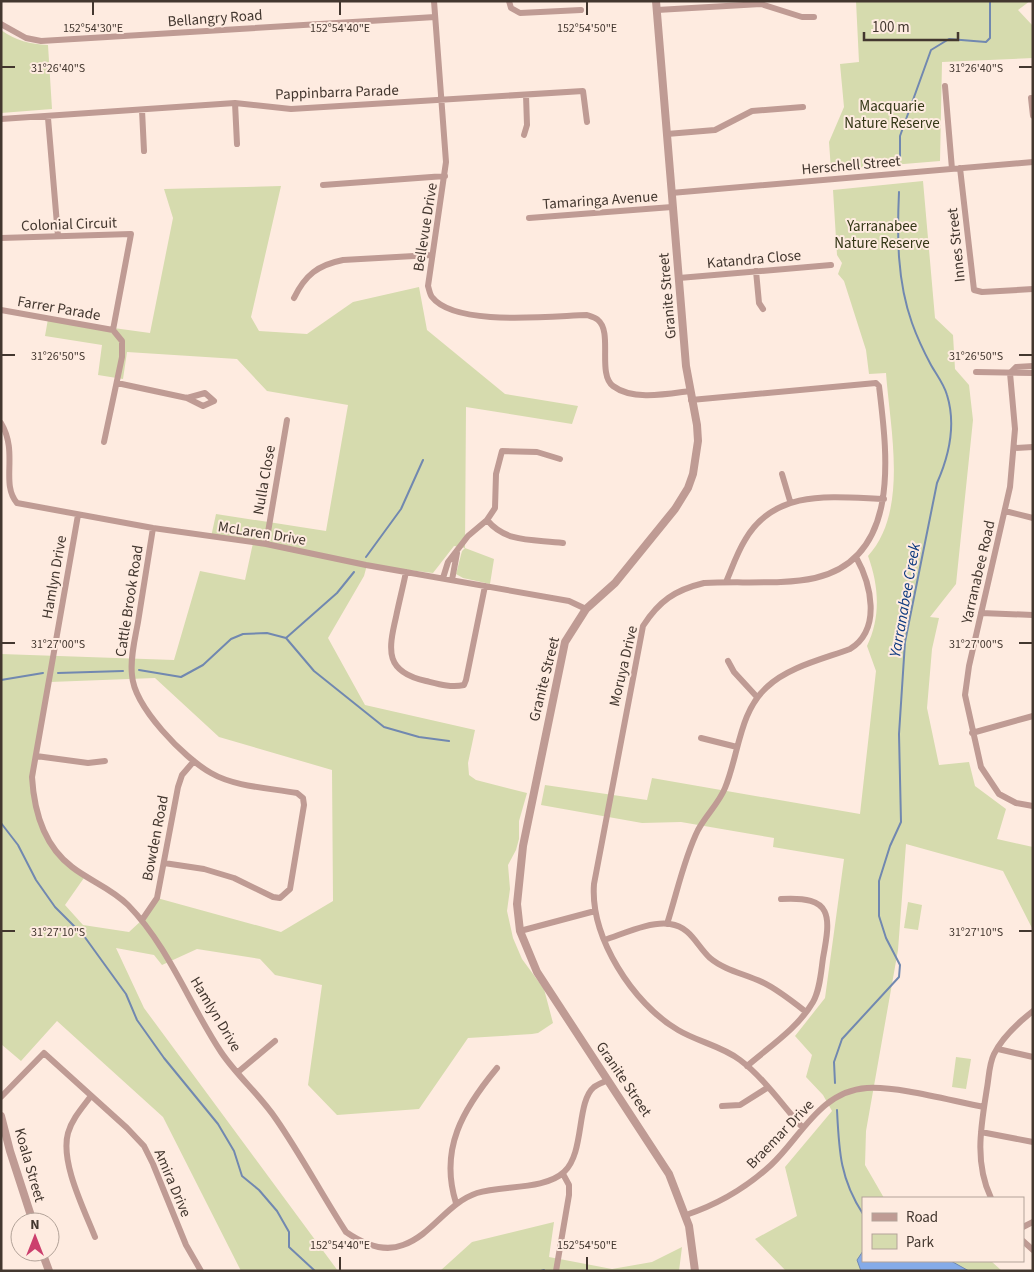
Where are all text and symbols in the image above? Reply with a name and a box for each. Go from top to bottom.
street label: Bellangry Road [167,5,263,32]
scale bar [864,10,958,42]
text: 100 m [872,17,910,38]
text: 152°54'30"E [63,20,123,37]
text: 152°54'40"E [310,20,370,37]
text: 152°54'50"E [557,20,617,37]
text: 31°26'40"S [31,60,85,77]
text: 31°26'40"S [949,60,1003,77]
street label: Pappinbarra Parade [275,80,399,105]
park label: Macquarie Nature Reserve [844,96,940,134]
street label: Herschell Street [801,151,901,180]
street label: Bellevue Drive [408,181,443,273]
street label: Tamaringa Avenue [542,186,658,215]
street label: Innes Street [942,207,971,283]
street label: Colonial Circuit [21,212,117,237]
park label: Yarranabee Nature Reserve [834,216,930,254]
street label: Katandra Close [706,245,802,274]
street label: Granite Street [653,252,682,340]
street label: Farrer Parade [16,291,102,326]
text: 31°26'50"S [31,348,85,365]
text: 31°26'50"S [949,348,1003,365]
street label: Nulla Close [248,444,281,517]
street label: McLaren Drive [216,516,307,551]
street label: Yarranabee Road [956,518,1001,627]
street label: Hamlyn Drive [37,534,72,620]
water label: Yarranabee Creek [884,541,926,659]
street label: Cattle Brook Road [110,544,149,658]
street label: Moruya Drive [604,624,643,709]
street label: Granite Street [524,635,565,724]
text: 31°27'00"S [31,636,85,653]
text: 31°27'00"S [949,636,1003,653]
street label: Bowden Road [137,793,174,883]
text: 31°27'10"S [31,924,85,941]
text: 31°27'10"S [949,924,1003,941]
street label: Hamlyn Drive [185,973,246,1056]
street label: Granite Street [591,1038,656,1121]
street label: Braemar Drive [742,1095,819,1174]
street label: Koala Street [9,1126,50,1205]
street label: Amira Drive [149,1146,196,1221]
legend [862,1197,1024,1262]
text: Road [906,1207,938,1228]
north arrow [10,1212,60,1262]
text: N [30,1215,40,1235]
text: Park [906,1232,935,1253]
text: 152°54'40"E [310,1237,370,1254]
text: 152°54'50"E [557,1237,617,1254]

